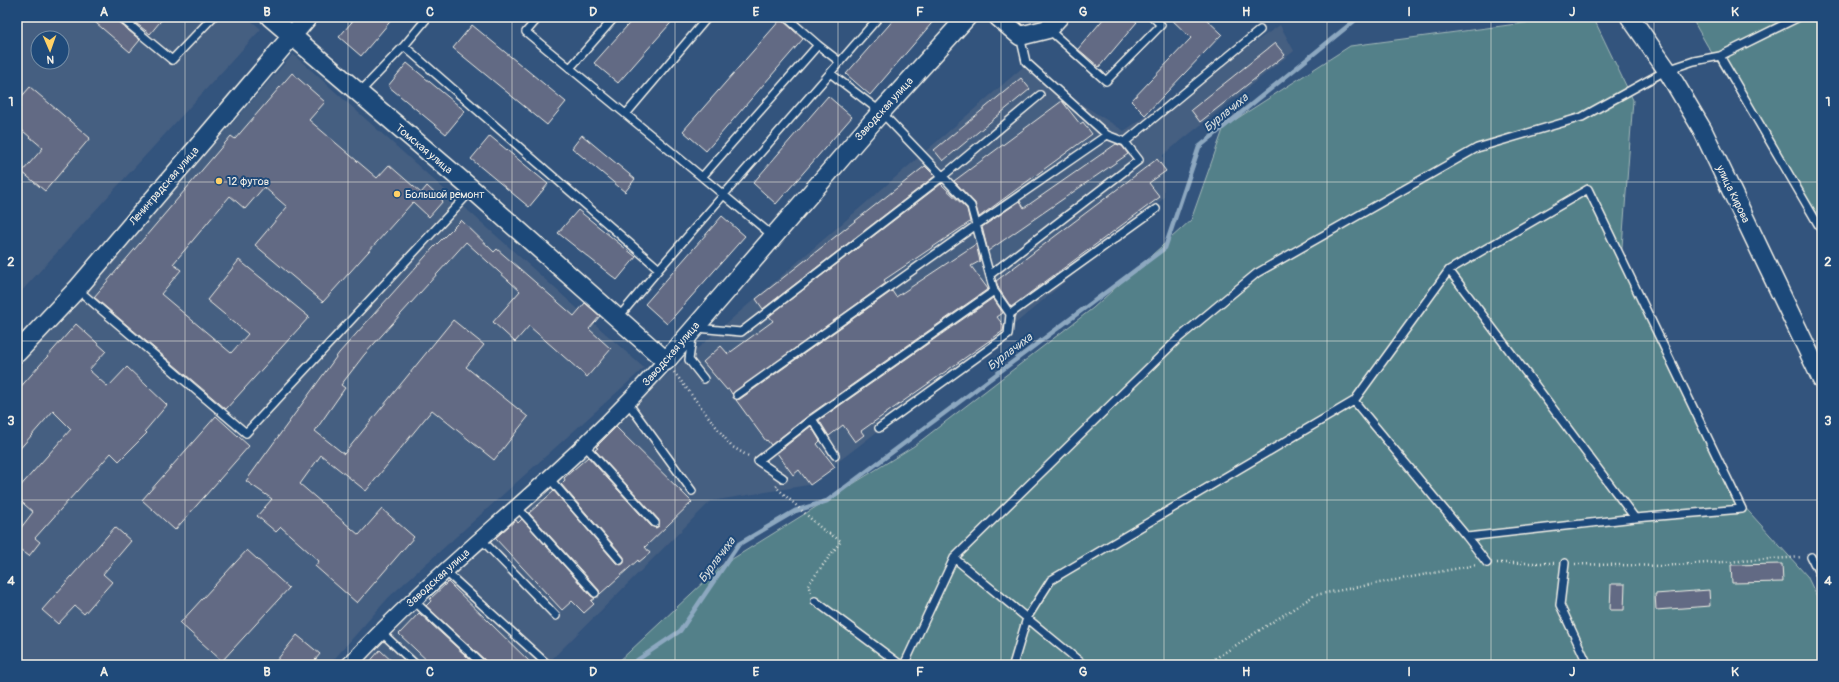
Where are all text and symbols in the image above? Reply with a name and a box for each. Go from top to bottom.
text: A [100,4,109,20]
text: B [263,4,271,20]
text: C [426,4,434,20]
text: D [589,4,597,20]
text: E [753,4,760,20]
text: F [916,4,924,20]
text: G [1079,4,1088,20]
text: H [1242,4,1250,20]
text: I [1407,4,1411,20]
text: J [1569,4,1575,20]
text: K [1731,4,1739,20]
north arrow [30,30,70,70]
text: N [46,53,54,66]
street label: Заводская улица [852,75,916,143]
water label: Бурлачиха [1201,90,1252,135]
text: 1 [8,94,14,110]
text: 1 [1825,94,1831,110]
street label: Томская улица [393,121,455,177]
street label: Ленинградская улица [126,144,202,229]
street label: улица Кирова [1713,162,1753,225]
place label: 12 футов [227,175,269,188]
marker: 12 футов [214,176,224,186]
place label: Большой ремонт [405,188,485,201]
marker: Большой ремонт [392,189,402,199]
text: 2 [7,254,15,270]
text: 2 [1824,254,1832,270]
street label: Заводская улица [640,319,702,389]
water label: Бурлачиха [984,329,1037,374]
text: 3 [7,413,15,429]
text: 3 [1824,413,1832,429]
water label: Бурлачиха [695,533,740,586]
street label: Заводская улица [404,546,472,610]
text: 4 [7,573,15,589]
text: 4 [1824,573,1832,589]
text: A [100,664,109,680]
text: B [263,664,271,680]
text: C [426,664,434,680]
text: D [589,664,597,680]
text: E [753,664,760,680]
text: F [916,664,924,680]
text: G [1079,664,1088,680]
text: H [1242,664,1250,680]
text: I [1407,664,1411,680]
text: J [1569,664,1575,680]
text: K [1731,664,1739,680]

